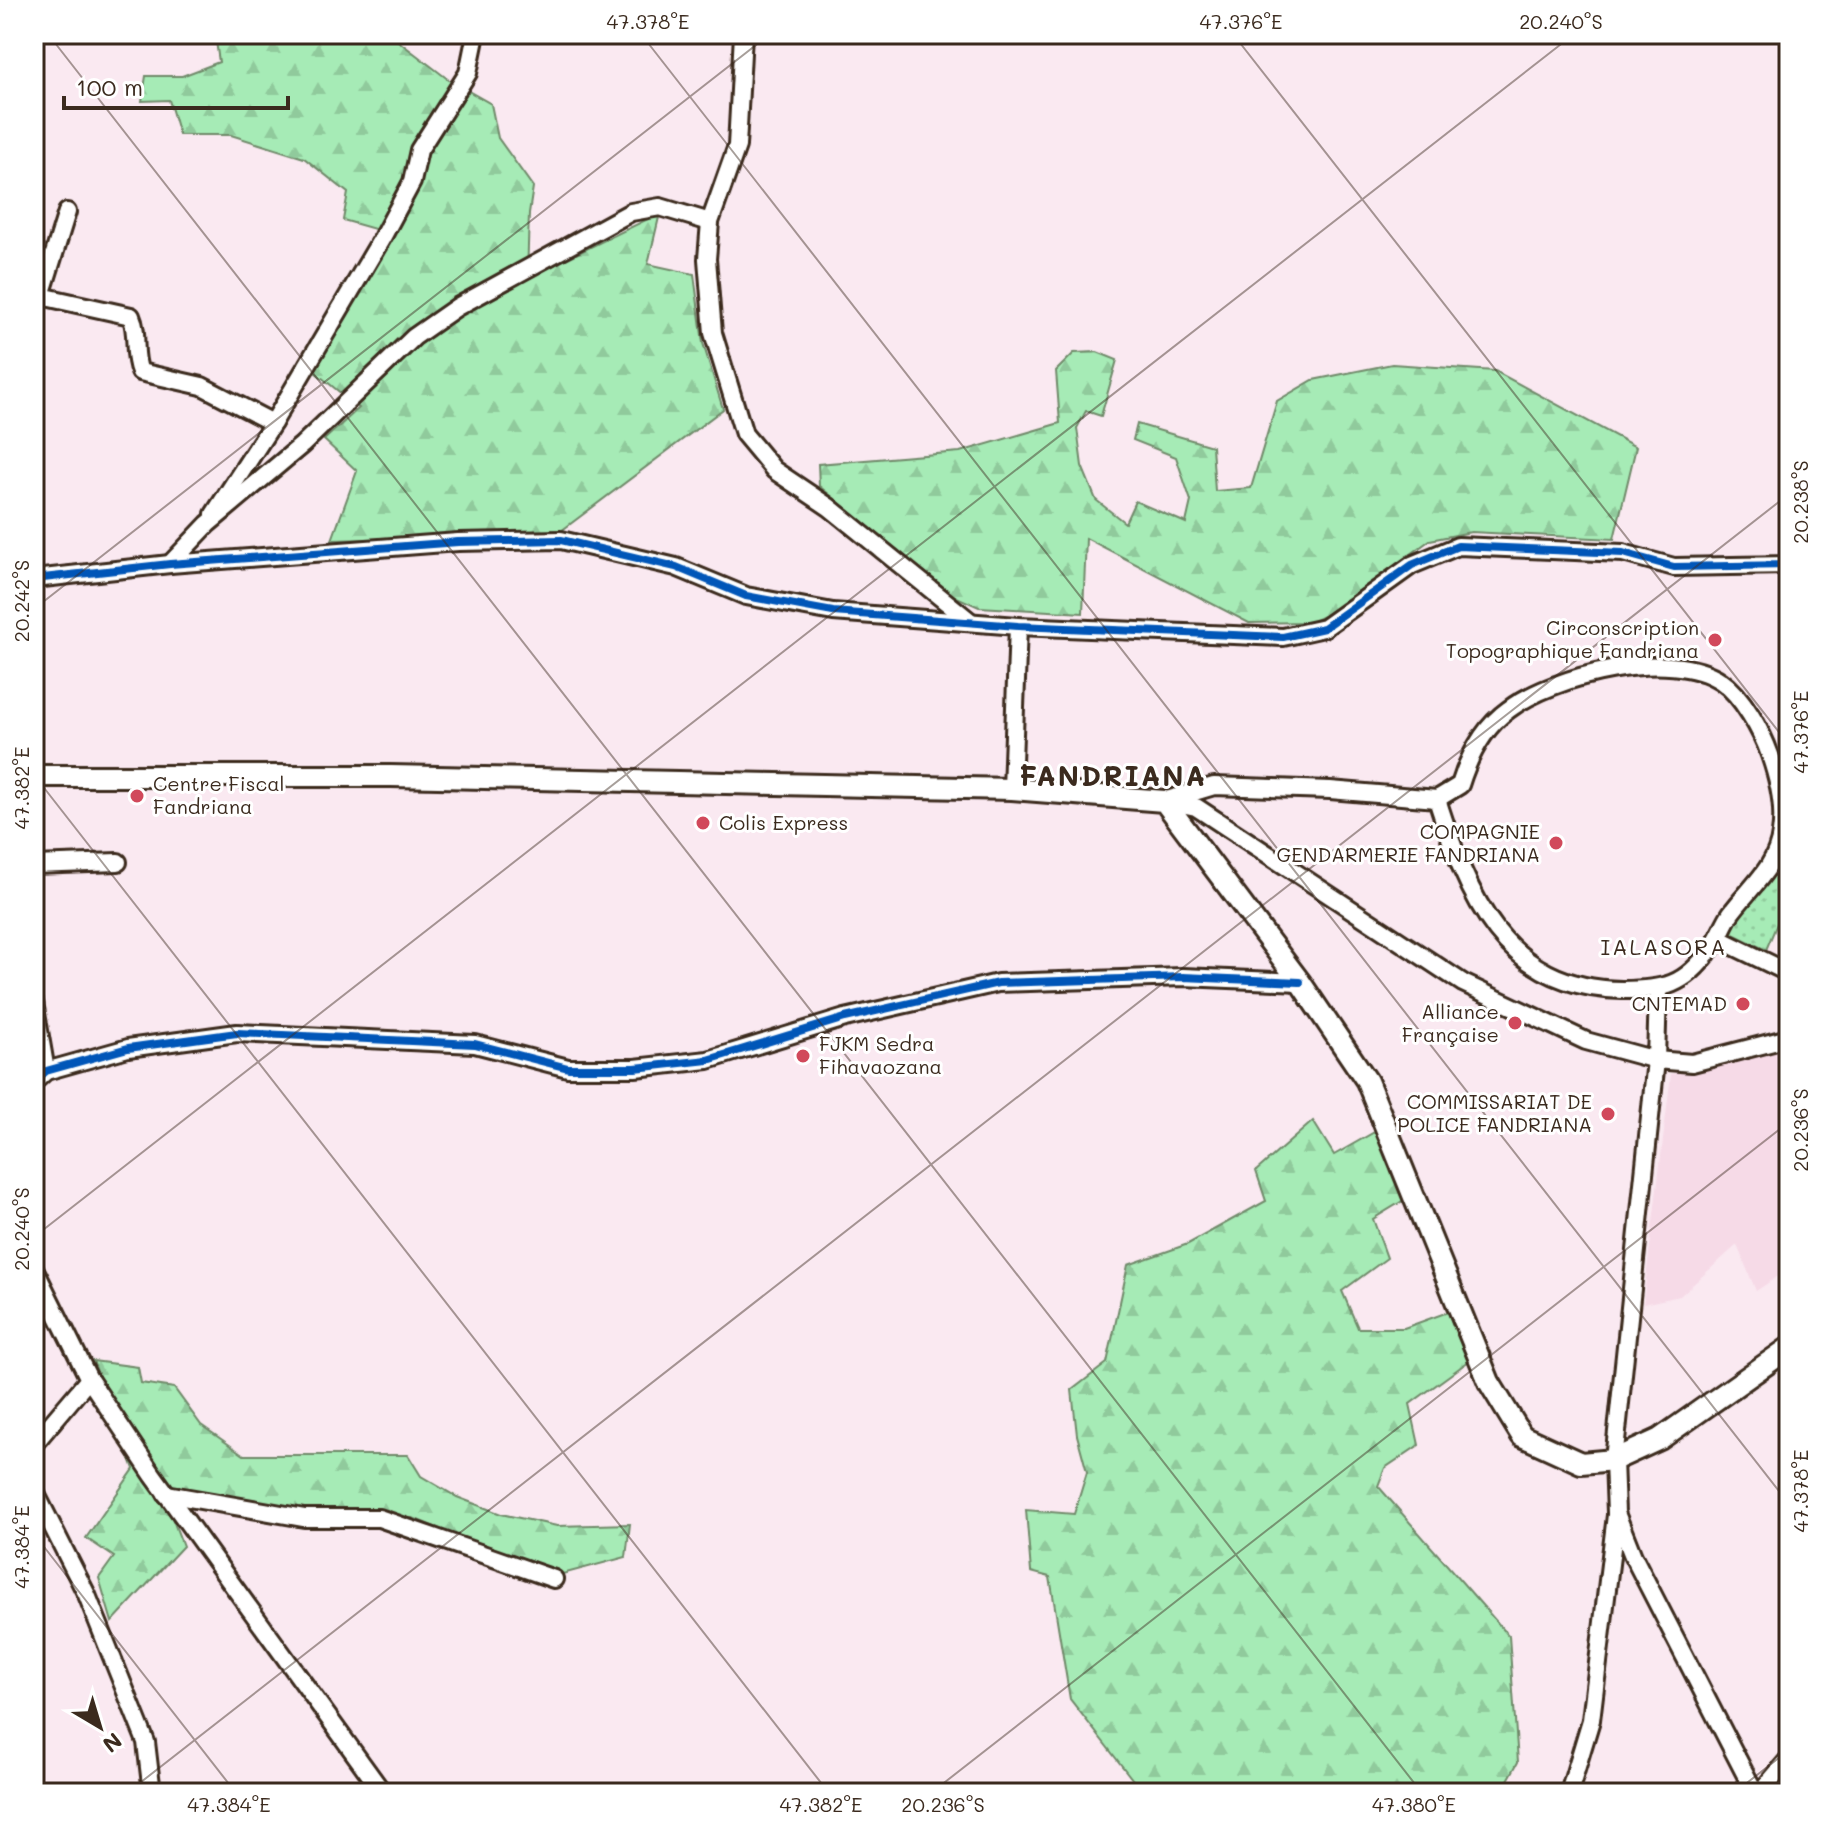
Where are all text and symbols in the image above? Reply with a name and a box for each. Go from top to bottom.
text: 47.378°E [607,8,689,34]
text: 47.376°E [1200,8,1282,34]
text: 20.240°S [1519,8,1603,34]
scale bar [64,60,288,110]
text: 100 m [76,71,143,102]
text: 20.238°S [1787,460,1813,544]
text: 20.242°S [8,560,34,642]
place label: Circonscription Topographique Fandriana [1446,614,1699,663]
marker: Circonscription Topographique Fandriana [1706,631,1724,649]
text: 47.376°E [1787,691,1813,773]
text: 47.382°E [8,747,34,829]
district label: FANDRIANA [1019,757,1207,793]
place label: Centre Fiscal Fandriana [153,770,285,819]
marker: Centre Fiscal Fandriana [128,787,146,805]
place label: Colis Express [719,809,848,835]
marker: Colis Express [694,814,712,832]
place label: COMPAGNIE GENDARMERIE FANDRIANA [1276,818,1540,867]
marker: COMPAGNIE GENDARMERIE FANDRIANA [1547,834,1565,852]
district label: IALASORA [1601,932,1727,961]
place label: CNTEMAD [1632,990,1727,1016]
marker: CNTEMAD [1734,995,1752,1013]
place label: Alliance Française [1402,998,1499,1047]
marker: Alliance Française [1506,1014,1524,1032]
place label: FJKM Sedra Fihavaozana [819,1030,942,1079]
marker: FJKM Sedra Fihavaozana [794,1047,812,1065]
place label: COMMISSARIAT DE POLICE FANDRIANA [1397,1088,1592,1137]
text: 20.236°S [1787,1088,1813,1172]
marker: COMMISSARIAT DE POLICE FANDRIANA [1599,1105,1617,1123]
text: 20.240°S [8,1187,34,1271]
text: 47.378°E [1787,1450,1813,1532]
text: 47.384°E [8,1505,34,1589]
north arrow [60,1687,140,1767]
text: N [97,1727,128,1760]
text: 47.384°E [187,1791,271,1817]
text: 47.382°E [780,1791,862,1817]
text: 20.236°S [901,1791,985,1817]
text: 47.380°E [1372,1791,1456,1817]

